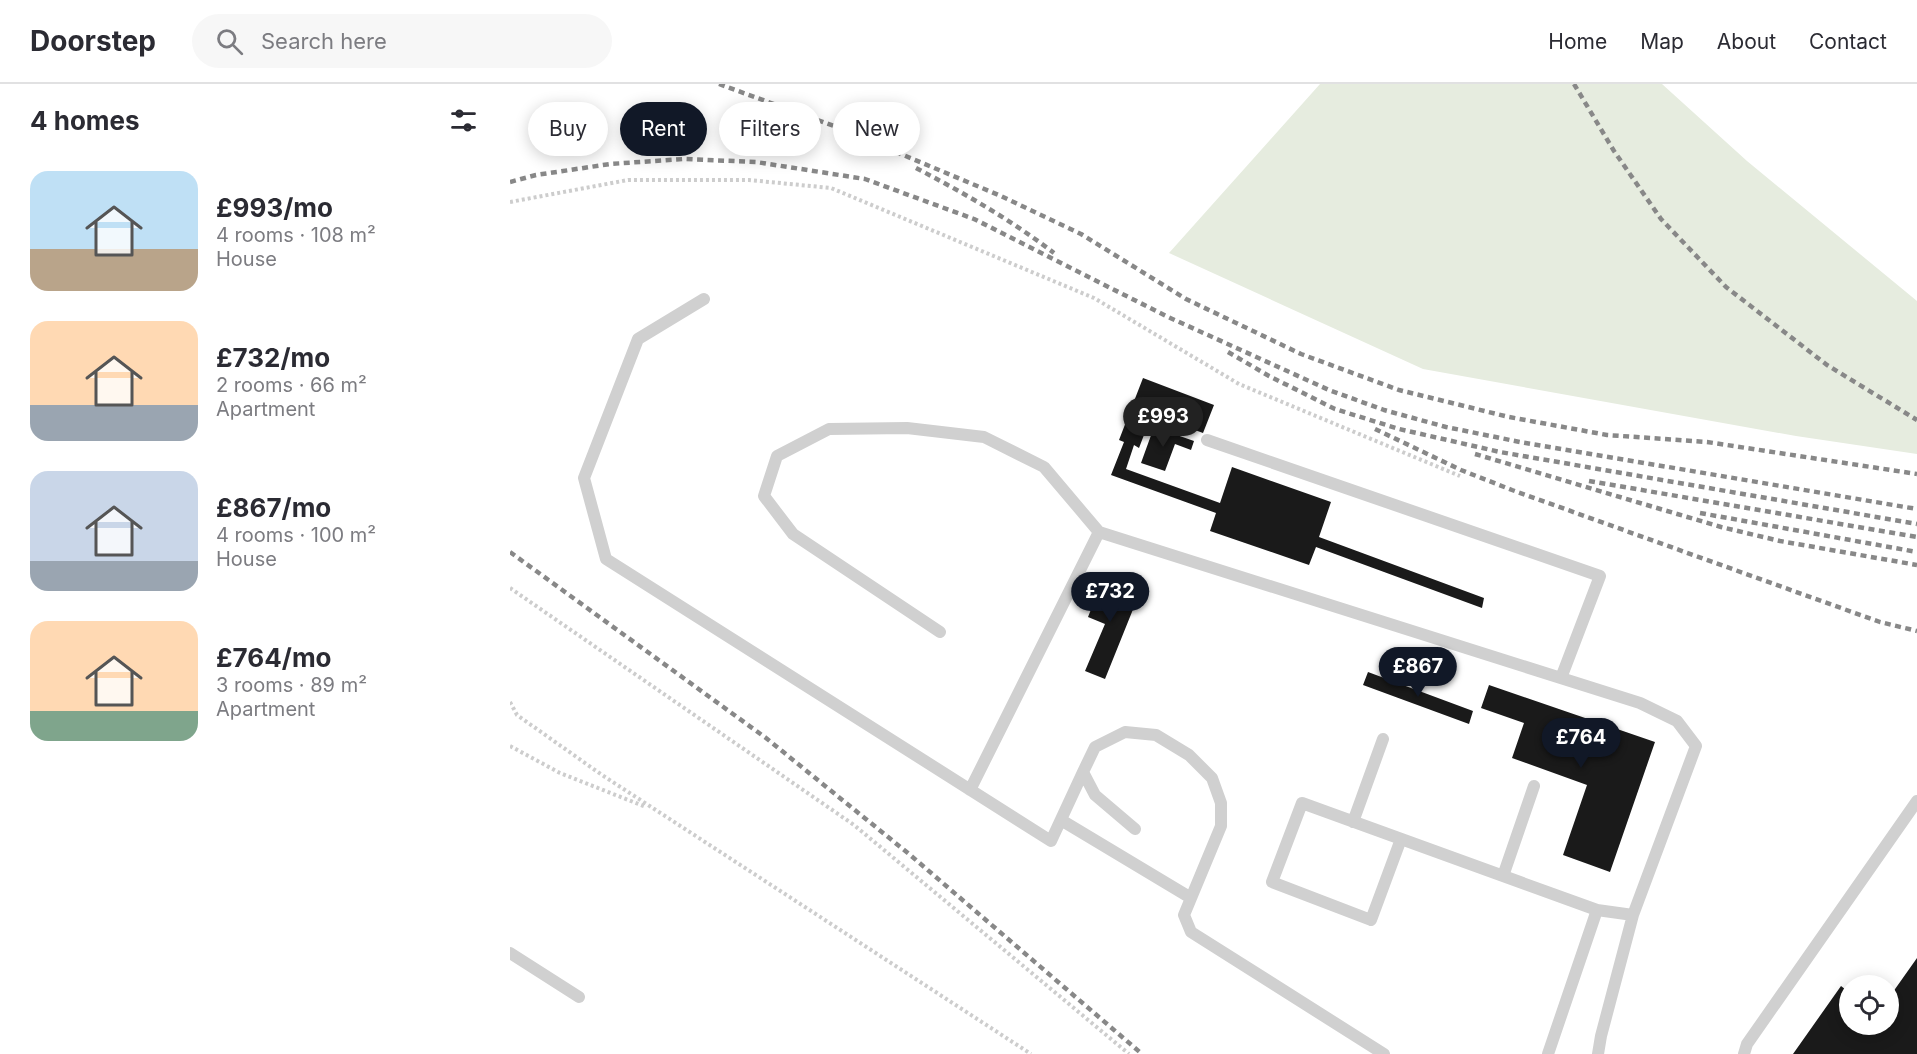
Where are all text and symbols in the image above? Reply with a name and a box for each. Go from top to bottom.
search box [192,14,612,68]
text: Doorstep [30,24,156,58]
icon: search [213,25,246,58]
text: Search here [261,28,387,54]
text: Home [1548,29,1607,54]
text: Map [1640,29,1684,54]
text: About [1717,29,1776,54]
text: Contact [1809,29,1887,54]
chip: Buy [528,102,608,156]
chip: Rent [620,102,707,156]
chip: Filters [719,102,821,156]
chip: New [833,102,920,156]
icon: filters [447,104,480,137]
text: 4 homes [30,105,140,136]
text: £993/mo [216,192,333,223]
icon: home [78,195,150,267]
text: 4 rooms · 108 m² [216,223,376,247]
text: House [216,247,277,271]
text: £732/mo [216,342,330,373]
icon: home [78,345,150,417]
text: 2 rooms · 66 m² [216,373,367,397]
text: Apartment [216,397,315,421]
pin: £993 [1127,397,1199,448]
text: £993 [1137,404,1189,428]
text: £867/mo [216,492,331,523]
icon: home [78,495,150,567]
text: 4 rooms · 100 m² [216,523,376,547]
text: House [216,547,277,571]
pin: £732 [1074,572,1146,623]
text: £732 [1085,579,1135,603]
text: £764/mo [216,642,332,673]
icon: home [78,645,150,717]
pin: £867 [1382,647,1454,698]
text: £867 [1393,654,1443,678]
text: 3 rooms · 89 m² [216,673,367,697]
text: Apartment [216,697,315,721]
pin: £764 [1545,718,1617,769]
text: £764 [1556,725,1606,749]
map controls [1839,975,1899,1035]
button: locate [1839,975,1899,1035]

